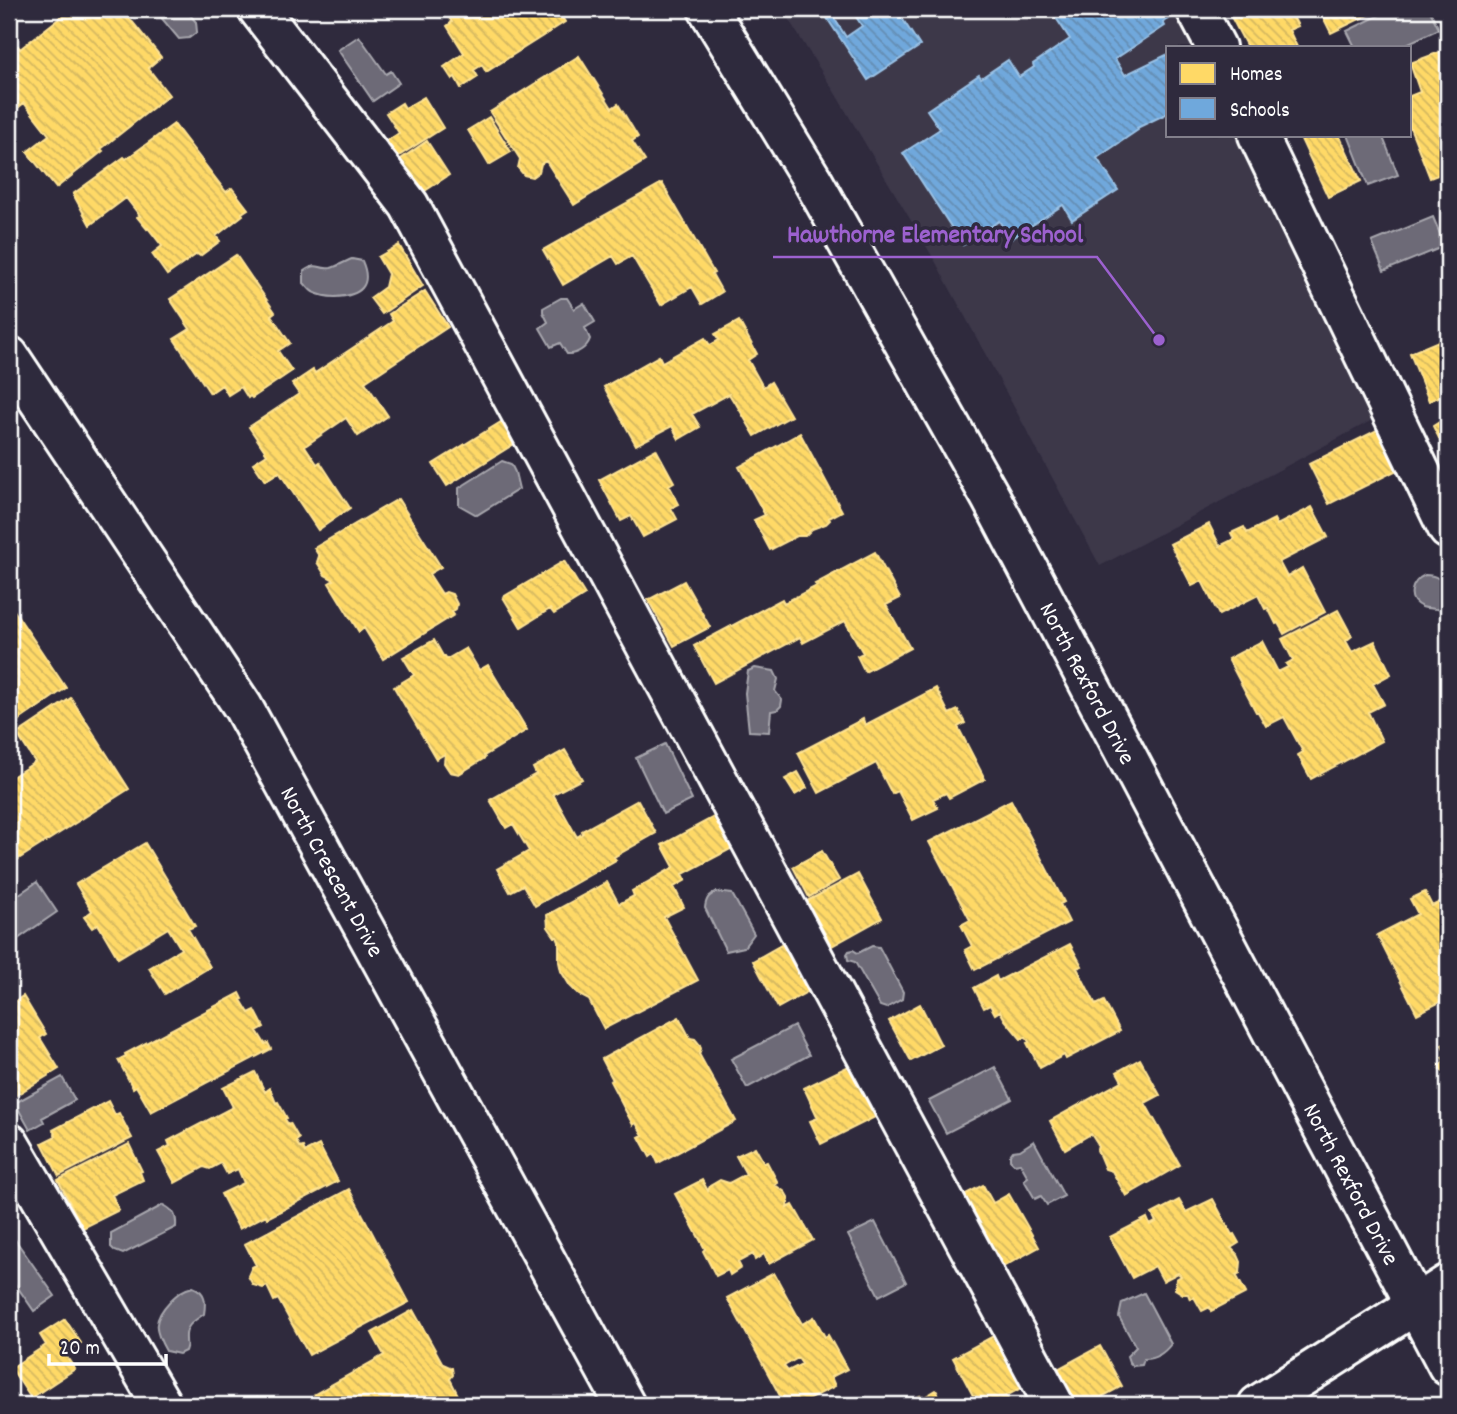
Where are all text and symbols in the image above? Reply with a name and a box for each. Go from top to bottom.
legend [1166,46,1412,136]
text: Homes [1230,61,1283,91]
text: Schools [1230,97,1290,127]
callout: Hawthorne Elementary School [773,210,1097,257]
text: Hawthorne Elementary School [787,218,1084,255]
street label: North Rexford Drive [1029,597,1142,771]
street label: North Crescent Drive [270,781,391,964]
street label: North Rexford Drive [1293,1098,1406,1272]
scale bar [49,1323,166,1367]
text: 20 m [60,1335,100,1365]

